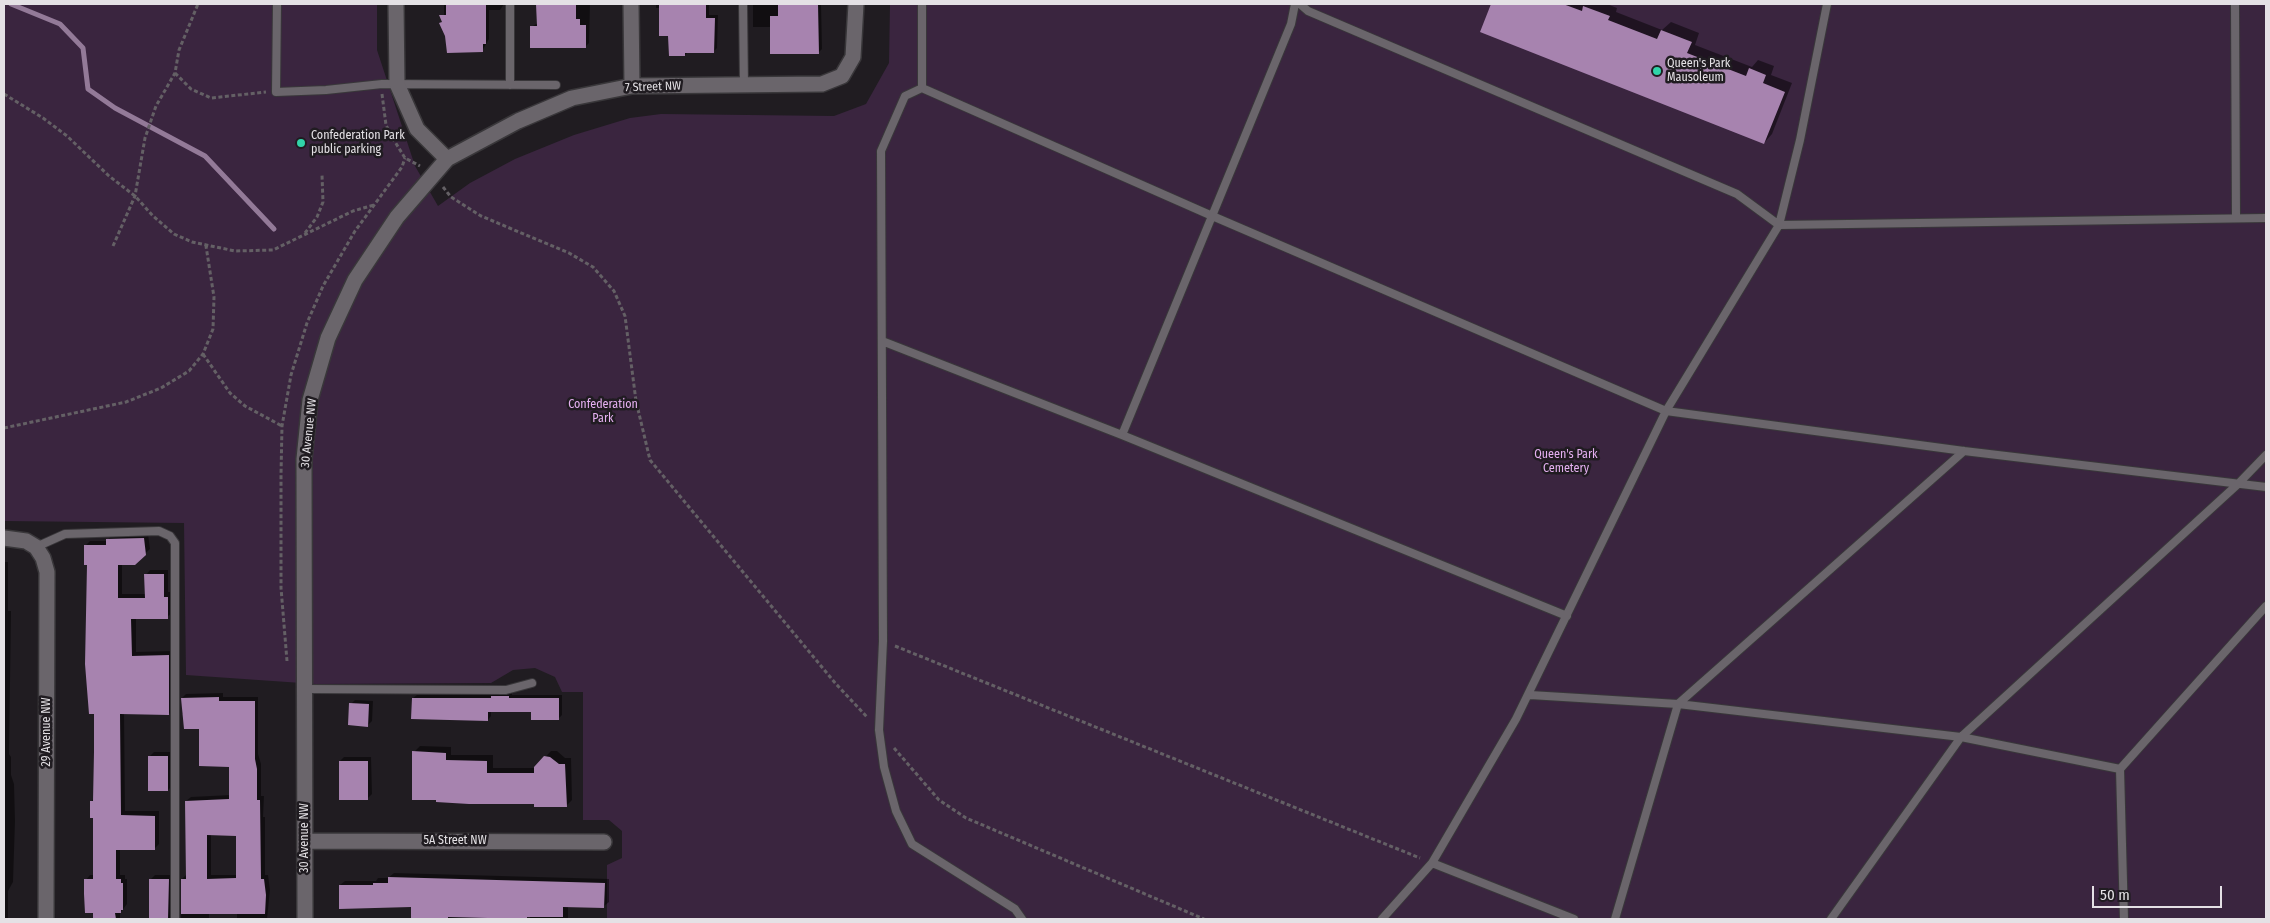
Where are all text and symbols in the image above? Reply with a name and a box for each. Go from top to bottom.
place label: Queen's Park Mausoleum [1667,57,1730,85]
marker: Queen's Park Mausoleum [1651,65,1663,77]
street label: 7 Street NW [625,79,681,95]
place label: Confederation Park public parking [311,129,405,157]
marker: Confederation Park public parking [295,137,307,149]
street label: 30 Avenue NW [298,398,320,468]
park label: Confederation Park [568,398,638,426]
park label: Queen's Park Cemetery [1534,448,1598,476]
street label: 29 Avenue NW [40,697,54,767]
street label: 30 Avenue NW [298,803,312,873]
street label: 5A Street NW [423,834,487,848]
scale bar [2095,876,2225,908]
text: 50 m [2100,886,2130,904]

